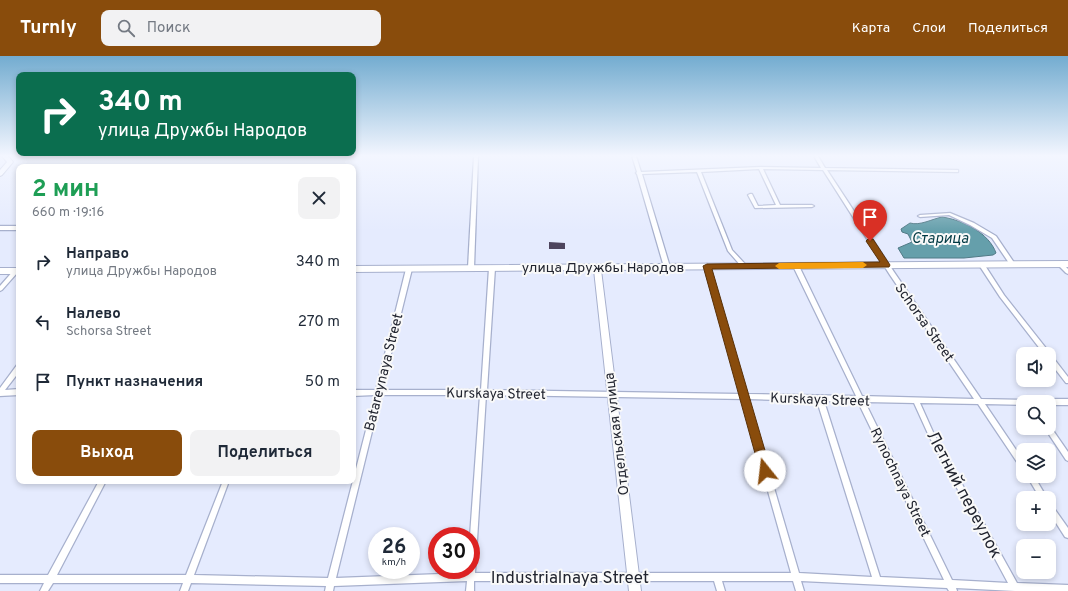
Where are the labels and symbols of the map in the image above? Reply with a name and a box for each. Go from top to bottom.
pin [853,200,887,241]
water label: Старица [911,230,969,249]
street label: улица Дружбы Народов [522,260,684,277]
street label: Schorsa Street [890,280,957,365]
street label: Batareynaya Street [362,312,407,433]
street label: Отдельская улица [602,371,633,496]
street label: Kurskaya Street [446,385,546,404]
street label: Kurskaya Street [770,390,870,411]
street label: Rynochnaya Street [866,425,933,540]
street label: Летний переулок [920,427,1006,563]
position arrow [744,450,786,492]
speed limit sign: 30 [428,527,480,579]
street label: Industrialnaya Street [491,568,649,590]

